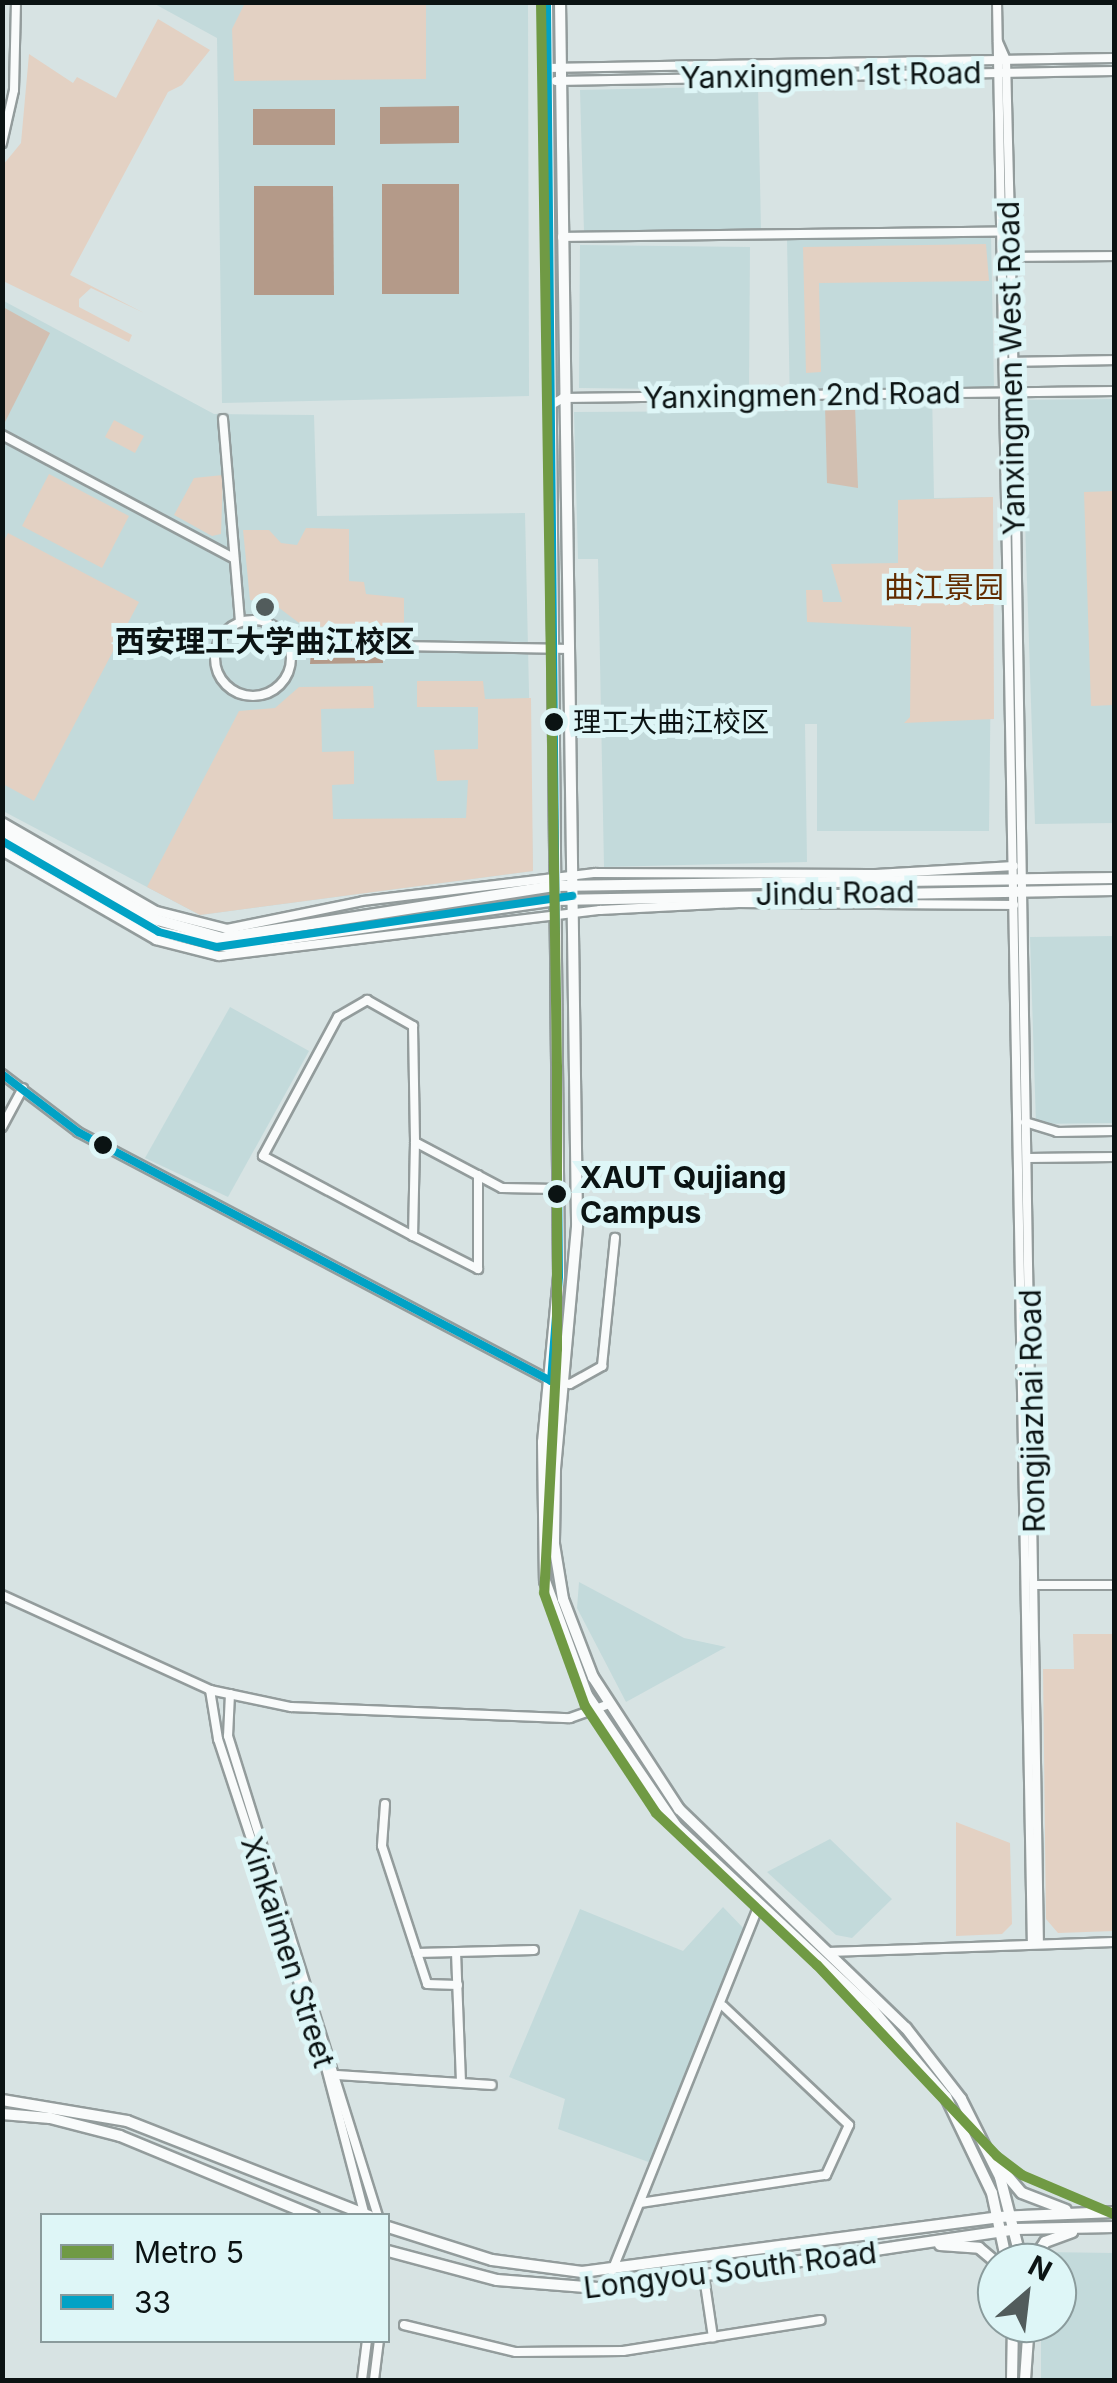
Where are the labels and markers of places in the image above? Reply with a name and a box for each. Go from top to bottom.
marker: 西安理工大学曲江校区 [254,596,276,618]
place label: 西安理工大学曲江校区 [115,623,415,659]
place label: 理工大曲江校区 [573,705,769,739]
marker: 理工大曲江校区 [544,712,564,732]
unlabelled marker [93,1135,113,1155]
place label: XAUT Qujiang Campus [580,1159,786,1230]
marker: XAUT Qujiang Campus [544,1181,570,1207]

